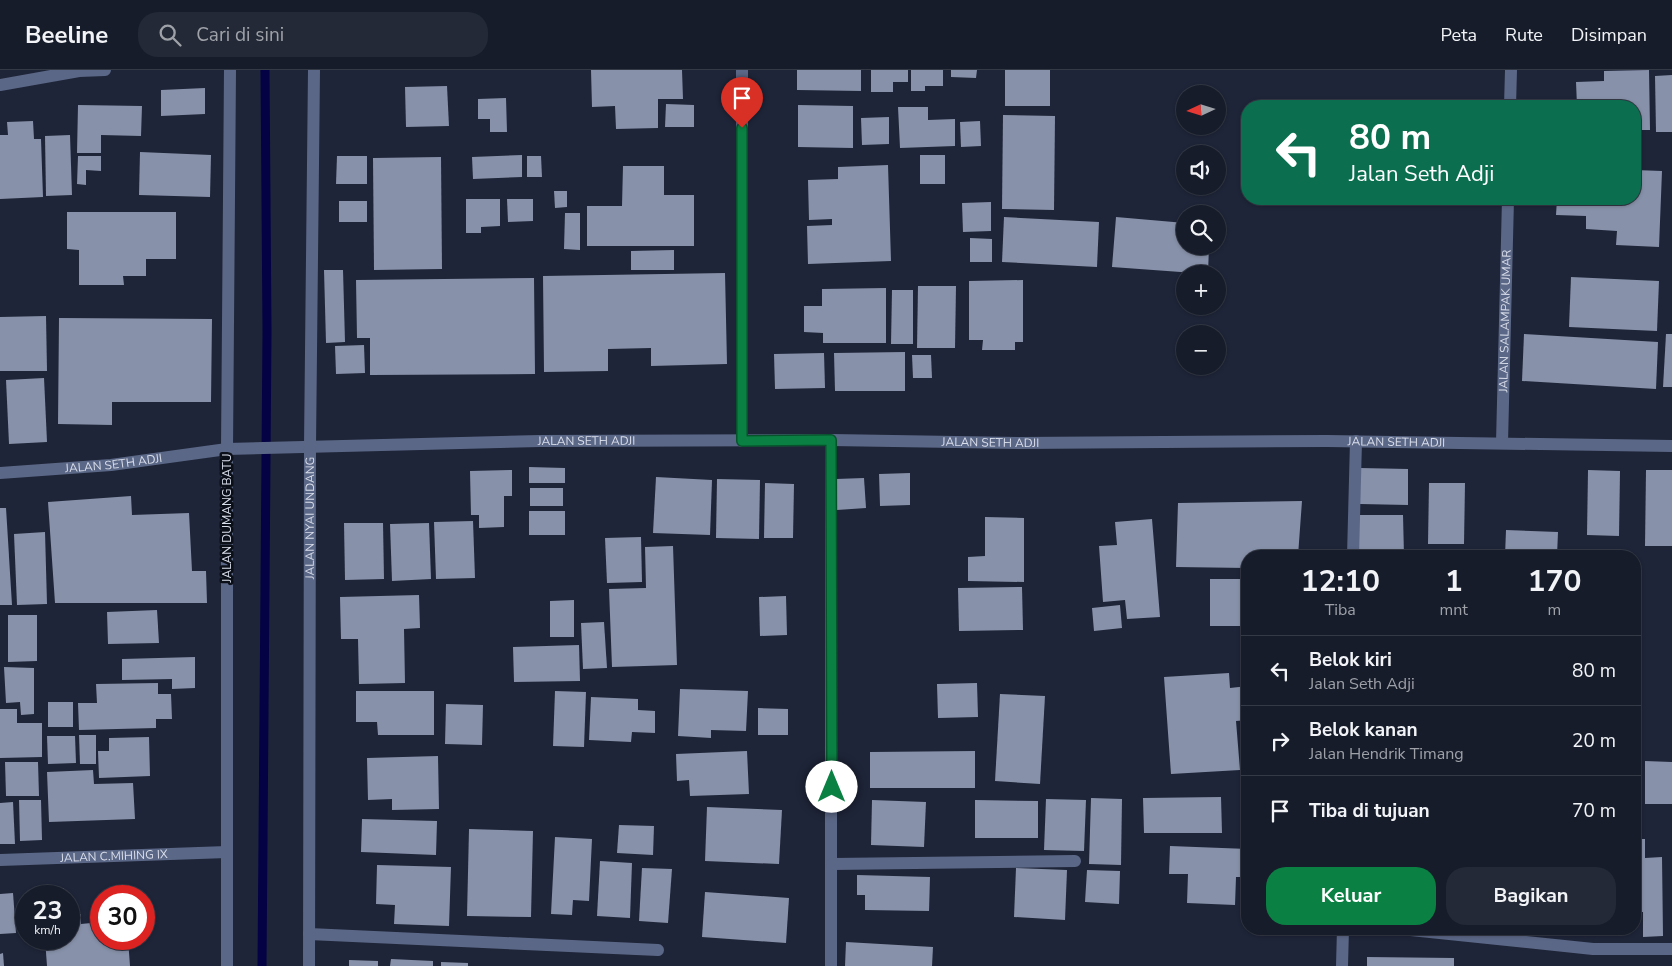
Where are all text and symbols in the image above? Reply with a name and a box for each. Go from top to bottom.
search box [138,12,488,57]
text: Beeline [25,19,108,51]
icon: search [156,21,184,49]
text: Cari di sini [196,22,284,48]
text: Peta [1441,23,1477,47]
text: Rute [1505,23,1543,47]
text: Disimpan [1571,23,1647,47]
pin [721,77,763,128]
icon: arrive [728,84,756,112]
north arrow [1176,85,1226,135]
map controls [1176,85,1226,375]
text: 80 m [1349,114,1431,161]
icon: left [1266,120,1331,185]
button: sound [1176,145,1226,195]
text: Jalan Seth Adji [1349,159,1494,189]
button: search [1176,205,1226,255]
street label: JALAN SALAMPAK UMAR [1495,249,1515,394]
button: + [1176,265,1226,315]
button: − [1176,325,1226,375]
street label: JALAN SETH ADJI [537,433,635,449]
street label: JALAN SETH ADJI [1347,433,1445,451]
street label: JALAN SETH ADJI [941,434,1039,451]
street label: JALAN SETH ADJI [63,450,163,476]
street label: JALAN DUMANG BATU [219,454,235,583]
street label: JALAN NYAI UNDANG [302,457,318,580]
text: 12:10 [1301,561,1380,602]
text: 1 [1445,561,1463,602]
text: 170 [1527,561,1581,602]
text: Tiba [1325,599,1356,621]
text: mnt [1440,599,1468,621]
text: m [1548,599,1561,621]
text: Belok kiri [1309,647,1392,673]
icon: left [1266,657,1294,685]
text: 80 m [1572,658,1616,684]
text: Jalan Seth Adji [1309,673,1415,695]
text: Belok kanan [1309,717,1418,743]
icon: right [1266,727,1294,755]
text: 20 m [1572,728,1616,754]
text: Jalan Hendrik Timang [1309,743,1464,765]
position arrow [805,760,857,812]
icon: arrive [1266,797,1294,825]
text: Tiba di tujuan [1309,798,1430,824]
text: 70 m [1572,798,1616,824]
street label: JALAN C.MIHING IX [59,846,168,866]
button: Keluar [1266,867,1436,925]
button: Bagikan [1446,867,1616,925]
speed limit sign: 30 [90,885,155,950]
text: 23 [32,894,63,928]
text: km/h [34,922,61,938]

